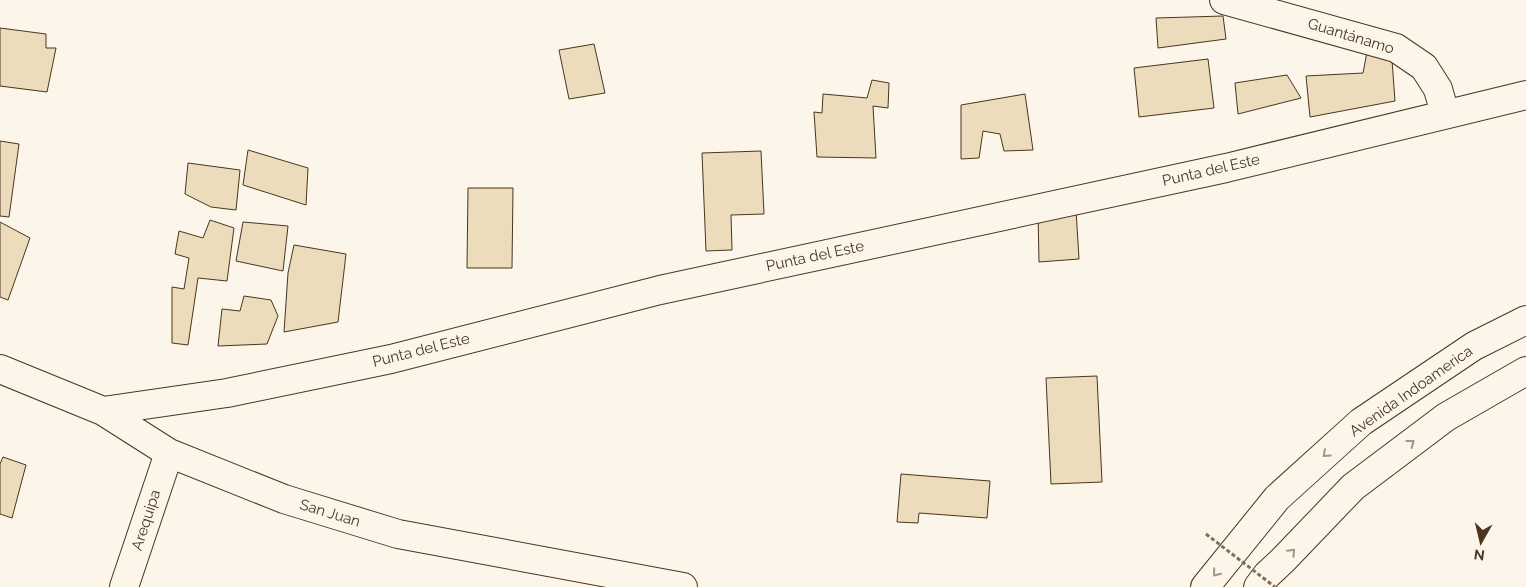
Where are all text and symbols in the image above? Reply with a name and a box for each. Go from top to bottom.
street label: Guantánamo [1306,14,1396,58]
street label: Punta del Este [1160,150,1262,190]
street label: Punta del Este [764,237,866,275]
street label: Punta del Este [371,329,472,371]
street label: Avenida Indoamerica [1346,342,1476,440]
one-way arrow [1406,440,1415,449]
one-way arrow [1323,448,1332,457]
street label: Arequipa [128,487,164,553]
street label: San Juan [298,495,362,531]
north arrow [1456,517,1506,567]
text: N [1473,546,1486,564]
one-way arrow [1286,548,1295,557]
one-way arrow [1213,567,1222,576]

